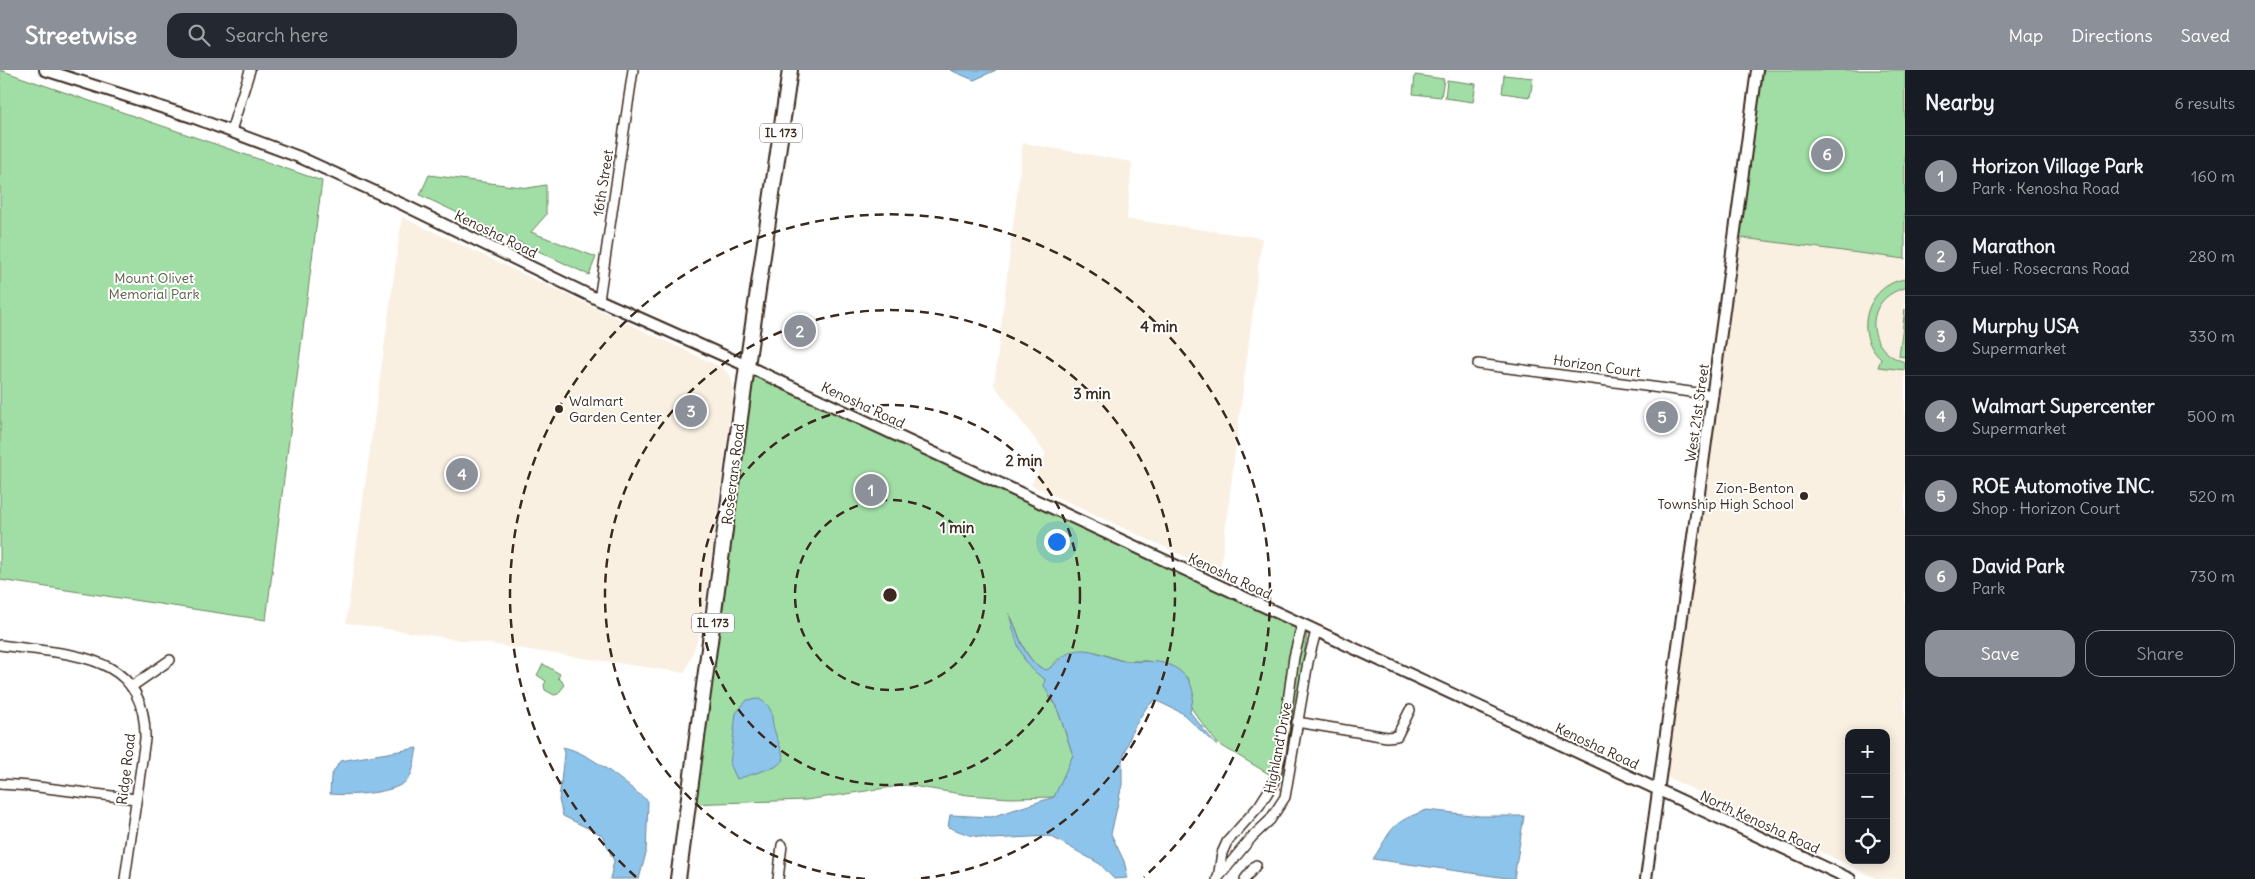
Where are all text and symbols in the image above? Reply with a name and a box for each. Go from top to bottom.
search box [167,13,517,58]
text: Streetwise [25,20,137,50]
icon: search [185,21,213,49]
text: Search here [225,23,328,47]
text: Map [2008,24,2043,47]
text: Directions [2071,24,2153,47]
text: Saved [2181,24,2230,47]
text: Nearby [1925,89,1995,116]
text: 6 results [2174,93,2235,113]
road number: IL 173 [760,124,802,142]
pin: 6 [1811,135,1843,173]
street label: 16th Street [589,148,617,218]
text: Horizon Village Park [1972,154,2144,178]
text: 1 [1938,166,1944,186]
text: 160 m [2191,166,2235,186]
text: Park · Kenosha Road [1972,178,2120,198]
street label: Kenosha Road [451,206,541,262]
text: Marathon [1972,234,2056,258]
text: 2 [1937,246,1945,266]
text: 280 m [2189,246,2235,266]
text: Fuel · Rosecrans Road [1972,258,2130,278]
park label: Mount Olivet Memorial Park [108,269,200,303]
pin: 2 [784,312,816,350]
text: Murphy USA [1972,314,2079,338]
text: 4 min [1140,317,1178,336]
text: 3 [1936,326,1946,346]
text: 330 m [2188,326,2235,346]
text: Supermarket [1972,338,2066,358]
street label: Horizon Court [1552,351,1642,381]
street label: West 21st Street [1681,362,1713,463]
street label: Kenosha Road [818,378,908,432]
text: 3 min [1073,384,1111,403]
place label: Walmart Garden Center [569,392,662,426]
pin: 3 [675,392,707,430]
text: Walmart Supercenter [1972,394,2155,418]
pin: 5 [1646,398,1678,436]
marker: Walmart Garden Center [553,403,565,415]
text: 4 [1936,406,1946,426]
text: 500 m [2187,406,2235,426]
text: Supermarket [1972,418,2066,438]
street label: Rosecrans Road [718,422,748,526]
text: 2 min [1006,451,1043,470]
pin: 4 [446,455,478,493]
pin: 1 [855,471,887,509]
text: ROE Automotive INC. [1972,474,2154,498]
place label: Zion-Benton Township High School [1657,479,1794,513]
text: 5 [1936,486,1946,506]
text: 520 m [2189,486,2235,506]
marker: Zion-Benton Township High School [1798,490,1810,502]
text: Shop · Horizon Court [1972,498,2120,518]
text: 1 min [940,518,975,537]
your location [1044,529,1070,555]
street label: Kenosha Road [1185,549,1275,603]
text: David Park [1972,554,2065,578]
text: 6 [1936,566,1946,586]
text: 730 m [2190,566,2235,586]
text: Park [1972,578,2005,598]
centre of rings [881,586,899,604]
road number: IL 173 [692,614,734,632]
button: Save [1925,630,2075,677]
button: Share [2085,630,2235,677]
street label: Highland Drive [1260,701,1296,795]
street label: Kenosha Road [1552,719,1642,773]
map controls [1845,729,1890,864]
button: + [1845,729,1890,774]
street label: Ridge Road [113,732,139,806]
button: − [1845,774,1890,819]
street label: North Kenosha Road [1697,786,1823,858]
button: locate [1845,819,1890,864]

